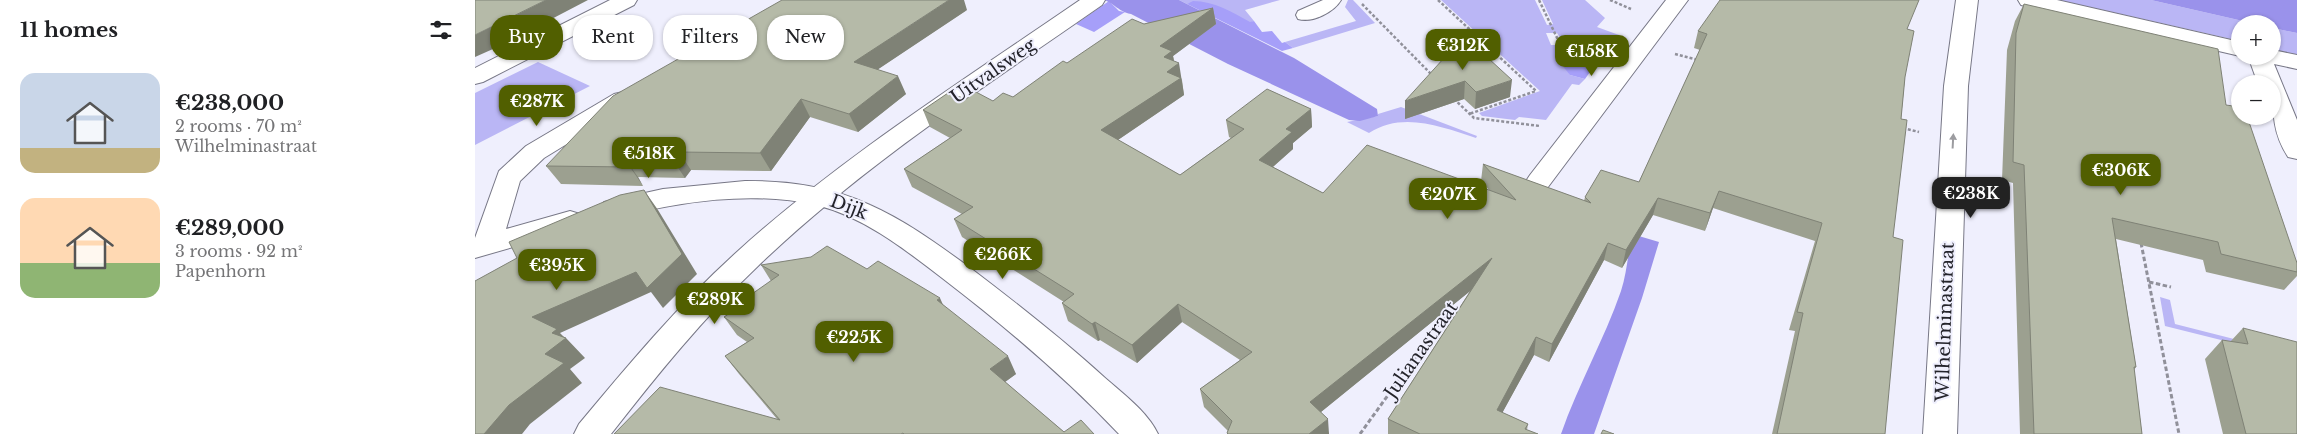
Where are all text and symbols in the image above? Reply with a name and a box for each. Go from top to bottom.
chip: Buy [490,15,563,60]
chip: Rent [573,15,653,60]
chip: Filters [663,15,757,60]
chip: New [767,15,844,60]
map controls [2231,15,2281,125]
button: + [2231,15,2281,65]
icon: filters [427,16,455,44]
text: 11 homes [20,17,118,43]
pin: €312K [1428,28,1498,71]
street label: Uitvalsweg [946,33,1040,108]
pin: €158K [1557,34,1627,77]
text: €312K [1437,35,1489,55]
text: €158K [1566,41,1618,61]
button: − [2231,75,2281,125]
pin: €287K [502,84,572,127]
text: €238,000 [175,90,284,116]
text: €287K [510,91,564,111]
icon: home [60,93,120,153]
text: 2 rooms · 70 m² [175,116,302,136]
one-way arrow [1950,132,1958,148]
text: Wilhelminastraat [175,136,317,156]
pin: €518K [614,136,684,179]
text: €518K [623,143,675,163]
pin: €306K [2086,154,2156,196]
text: €306K [2092,160,2150,180]
pin: €238K [1936,176,2006,219]
pin: €207K [1413,178,1483,220]
text: €238K [1943,183,1999,203]
text: €207K [1420,184,1476,204]
street label: Dijk [827,190,871,224]
text: €289,000 [175,215,284,241]
icon: home [60,218,120,278]
pin: €266K [968,238,1038,280]
text: 3 rooms · 92 m² [175,241,302,261]
street label: Wilhelminastraat [1931,242,1959,403]
text: €266K [974,244,1032,264]
pin: €395K [522,248,592,291]
text: €395K [529,255,585,275]
text: Papenhorn [175,261,266,281]
pin: €289K [680,282,750,325]
text: €289K [687,289,743,309]
street label: Julianastraat [1378,297,1463,404]
pin: €225K [819,320,889,363]
text: €225K [826,327,882,347]

